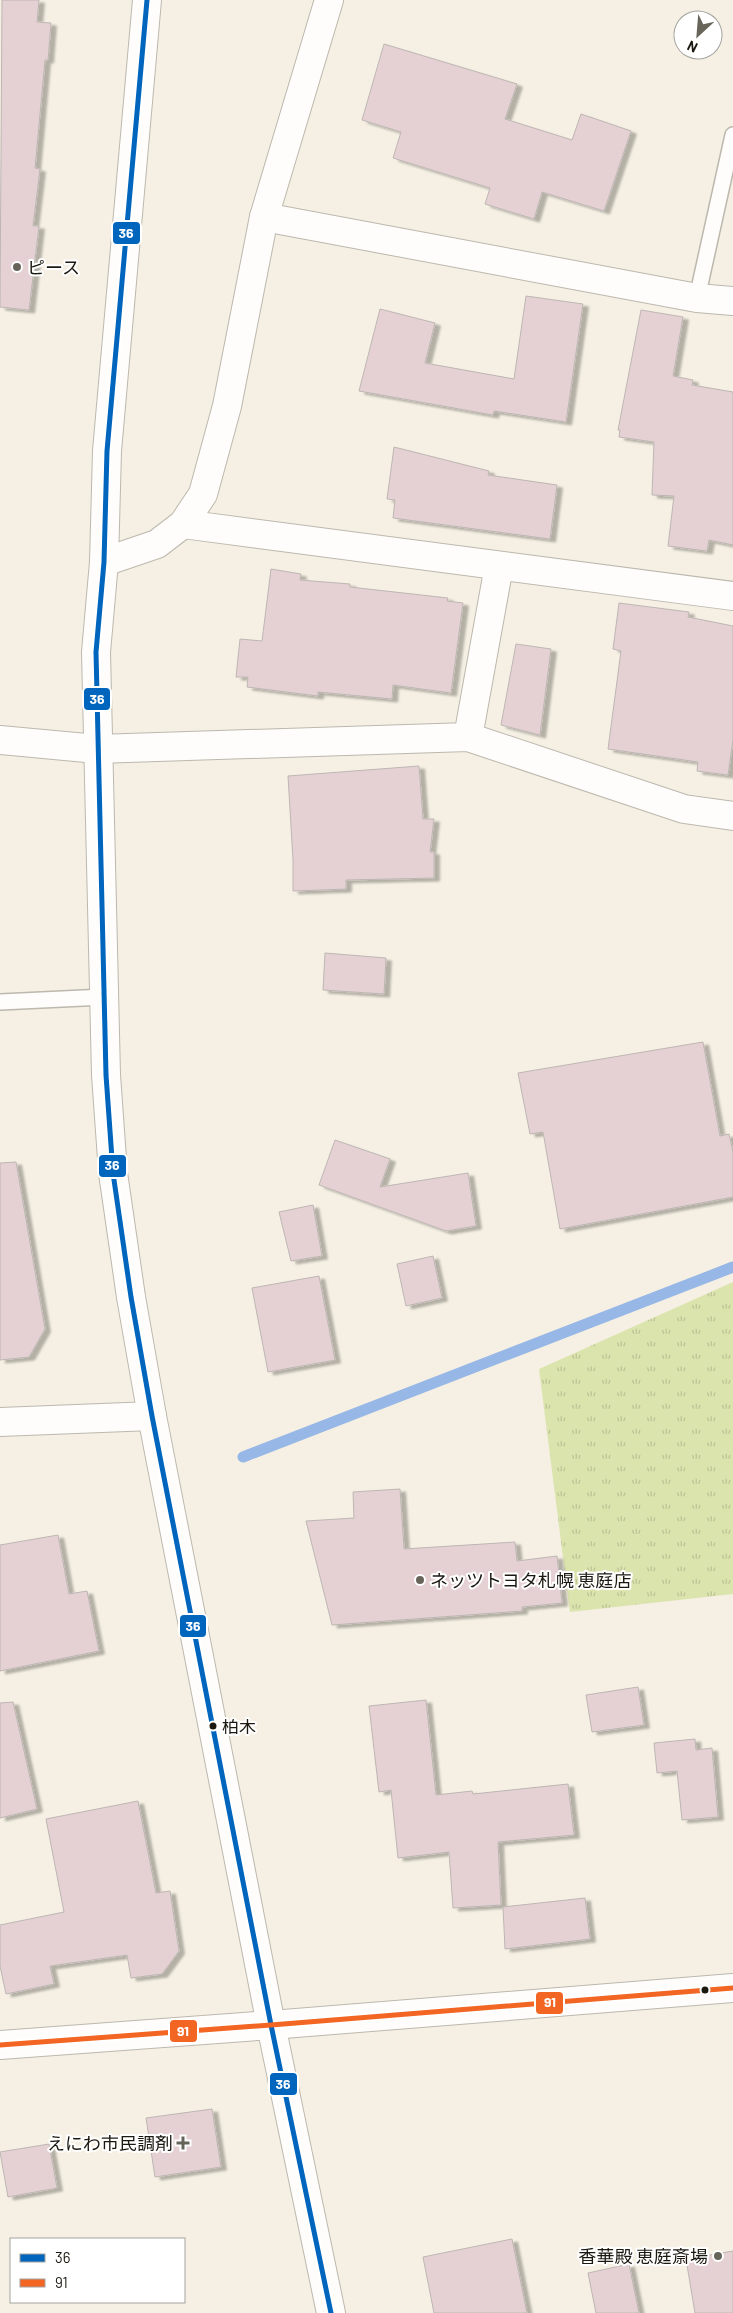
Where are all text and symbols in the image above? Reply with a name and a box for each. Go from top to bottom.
north arrow [673,10,723,60]
text: N [684,37,700,57]
line badge: 36 [112,221,141,245]
text: 36 [118,224,134,241]
place label: ピース [27,256,80,278]
marker: ピース [11,261,23,273]
line badge: 36 [83,687,111,711]
text: 36 [89,690,105,707]
line badge: 36 [98,1154,127,1178]
text: 36 [104,1156,120,1173]
place label: ネッツトヨタ札幌 恵庭店 [430,1569,632,1591]
marker: ネッツトヨタ札幌 恵庭店 [414,1574,426,1586]
line badge: 36 [179,1614,207,1638]
text: 36 [185,1617,201,1634]
place label: 柏木 [222,1716,256,1736]
marker: 柏木 [208,1721,218,1731]
unlabelled marker [700,1985,710,1995]
line badge: 91 [535,1991,564,2015]
text: 91 [544,1993,556,2010]
line badge: 91 [169,2019,198,2043]
text: 91 [177,2022,189,2039]
line badge: 36 [269,2072,298,2096]
text: 36 [275,2075,291,2092]
place label: えにわ市民調剤 [47,2132,173,2154]
marker: えにわ市民調剤 [177,2137,189,2149]
legend [10,2238,185,2303]
place label: 香華殿 恵庭斎場 [578,2245,708,2267]
text: 36 [55,2248,70,2266]
marker: 香華殿 恵庭斎場 [712,2250,724,2262]
text: 91 [55,2273,68,2291]

